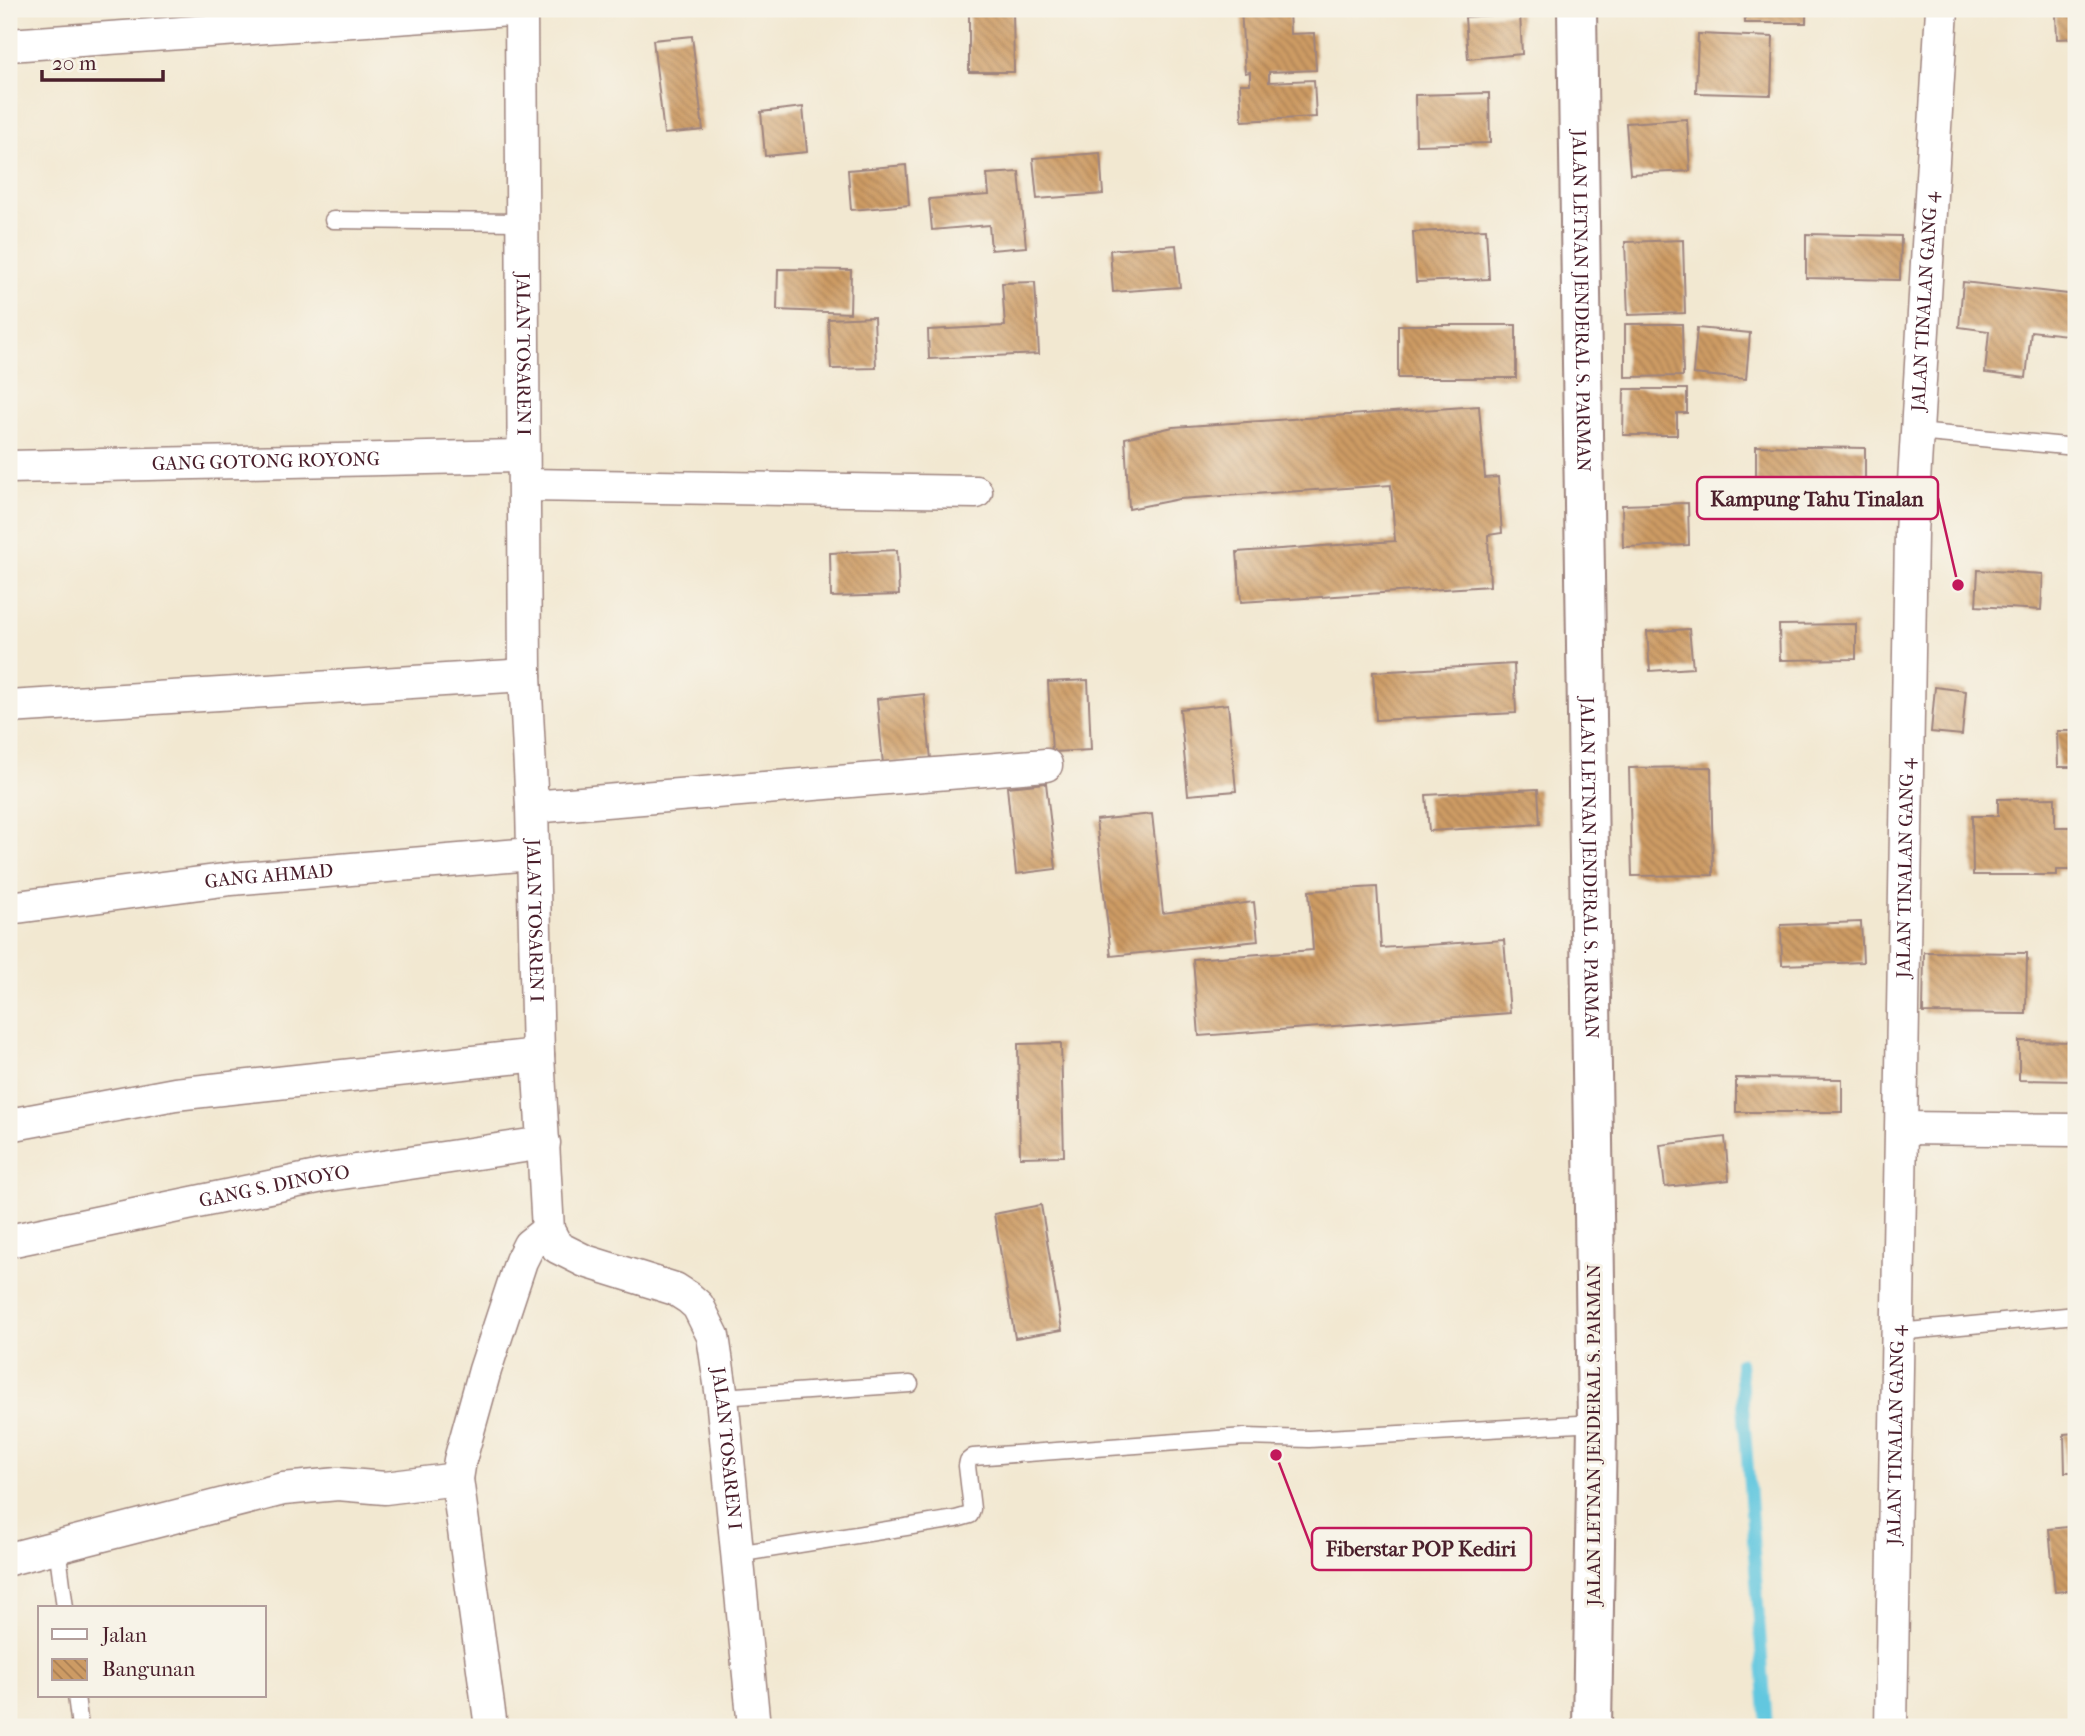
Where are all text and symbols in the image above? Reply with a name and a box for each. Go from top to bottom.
scale bar [42,38,163,82]
text: 20 m [52,51,97,75]
street label: JALAN LETNAN JENDERAL S. PARMAN [1568,128,1595,473]
street label: JALAN TINALAN GANG 4 [1907,190,1942,414]
street label: JALAN TOSAREN I [512,270,535,436]
street label: GANG GOTONG ROYONG [152,448,380,475]
callout: Kampung Tahu Tinalan [1697,477,1938,519]
text: Kampung Tahu Tinalan [1710,487,1924,511]
street label: JALAN LETNAN JENDERAL S. PARMAN [1576,695,1603,1040]
street label: JALAN TINALAN GANG 4 [1893,757,1918,980]
street label: JALAN TOSAREN I [522,837,548,1003]
street label: GANG AHMAD [203,860,334,893]
street label: GANG S. DINOYO [197,1161,351,1212]
street label: JALAN LETNAN JENDERAL S. PARMAN [1583,1264,1605,1608]
street label: JALAN TINALAN GANG 4 [1883,1324,1909,1547]
street label: JALAN TOSAREN I [706,1364,746,1531]
callout: Fiberstar POP Kediri [1312,1528,1531,1570]
text: Fiberstar POP Kediri [1325,1537,1517,1561]
legend [38,1606,266,1698]
text: Jalan [100,1623,147,1647]
text: Bangunan [102,1657,195,1681]

